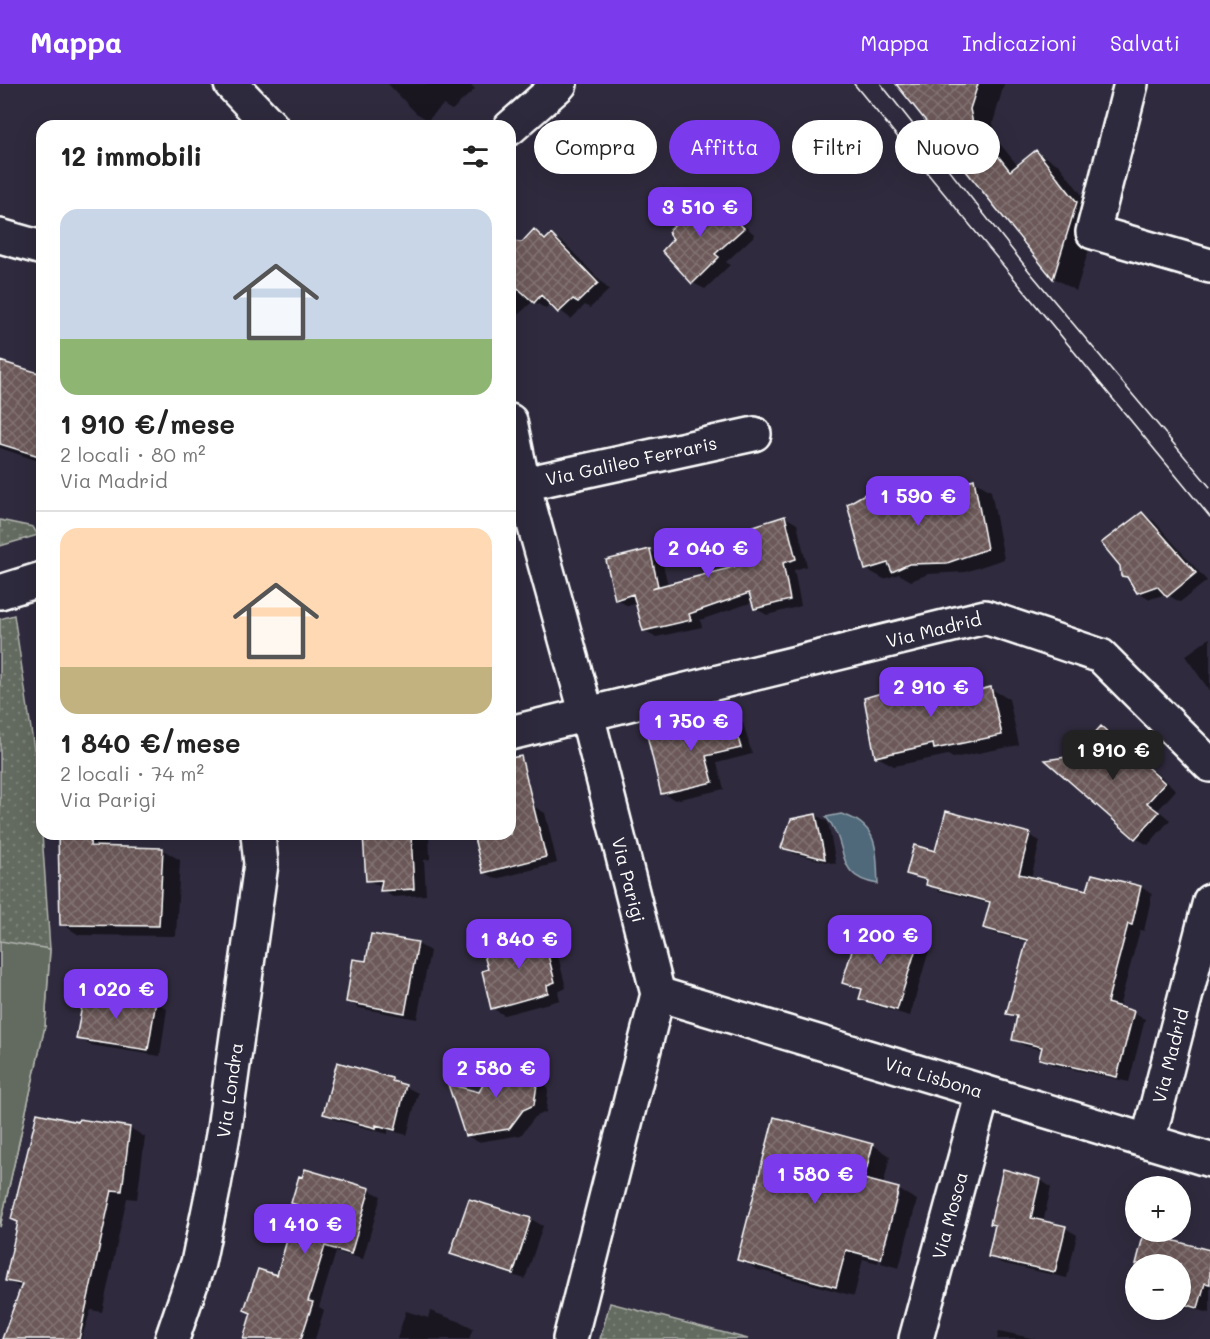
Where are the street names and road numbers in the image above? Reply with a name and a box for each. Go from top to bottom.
street label: Via Galileo Ferraris [543,430,719,491]
street label: Via Madrid [884,606,984,653]
street label: Via Parigi [607,835,651,925]
street label: Via Madrid [1146,1006,1194,1106]
street label: Via Londra [211,1041,248,1140]
street label: Via Lisbona [882,1051,986,1103]
street label: Via Mosca [926,1169,973,1262]

